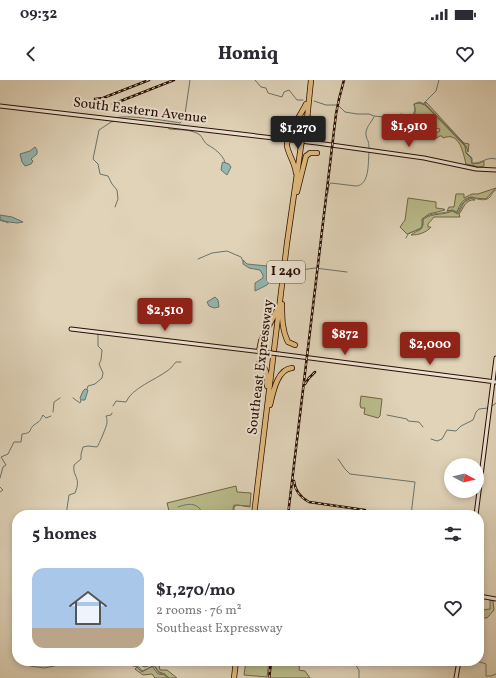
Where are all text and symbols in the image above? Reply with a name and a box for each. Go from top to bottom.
text: 09:32 [20,4,57,25]
text: Homiq [218,42,278,67]
icon: back [20,43,42,65]
icon: heart [454,43,476,65]
street label: South Eastern Avenue [72,93,208,129]
pin: $1,910 [376,114,442,148]
pin: $1,270 [265,116,331,150]
text: $1,910 [391,118,427,136]
text: $1,270 [280,120,316,138]
road number: I 240 [267,261,305,283]
pin: $2,510 [132,298,198,332]
street label: Southeast Expressway [243,298,279,436]
text: $2,510 [146,302,184,320]
pin: $872 [321,322,369,356]
text: $872 [331,326,359,344]
pin: $2,000 [397,332,463,366]
text: $2,000 [409,336,451,354]
north arrow [444,458,484,498]
map controls [444,458,484,498]
text: 5 homes [32,523,97,546]
icon: filters [442,523,464,545]
text: $1,270/mo [156,579,235,602]
icon: home [64,584,112,632]
icon: heart [442,597,464,619]
text: 2 rooms · 76 m² [156,602,241,620]
text: Southeast Expressway [156,620,283,638]

